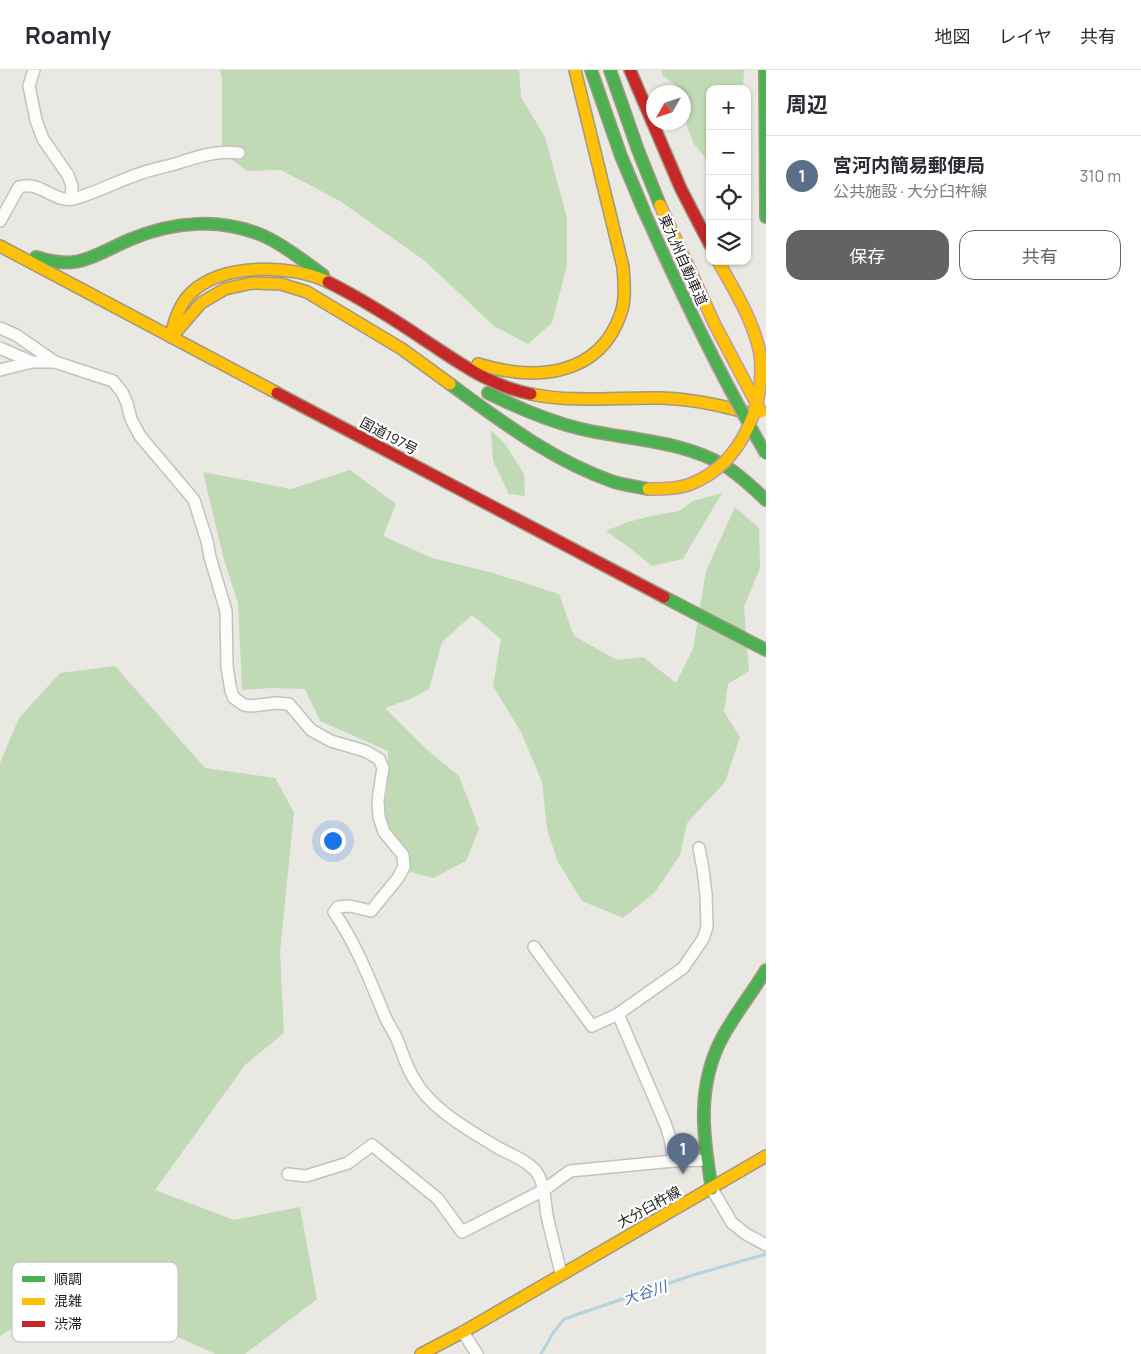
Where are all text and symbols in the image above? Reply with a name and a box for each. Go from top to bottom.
text: Roamly [25,18,111,51]
text: 地図 [935,24,971,48]
text: レイヤ [999,24,1052,48]
text: 共有 [1080,24,1116,48]
north arrow [646,85,691,130]
map controls [706,85,751,265]
button: + [706,85,751,130]
text: 周辺 [786,90,828,118]
button: − [706,130,751,175]
text: 宮河内簡易郵便局 [833,152,985,178]
text: 1 [798,165,806,187]
text: 310 m [1079,165,1121,187]
button: locate [706,175,751,220]
text: 公共施設 · 大分臼杵線 [833,180,987,202]
street label: 東九州自動車道 [655,211,712,308]
button: layers [706,220,751,265]
button: 保存 [786,230,949,280]
button: 共有 [959,230,1121,280]
street label: 国道197号 [357,412,422,459]
your location [320,828,346,854]
pin: 1 [667,1133,699,1174]
street label: 大分臼杵線 [614,1181,684,1232]
legend [12,1262,178,1342]
text: 順調 [54,1269,82,1288]
water label: 大谷川 [620,1275,671,1309]
text: 混雑 [54,1291,82,1310]
text: 渋滞 [54,1314,82,1333]

